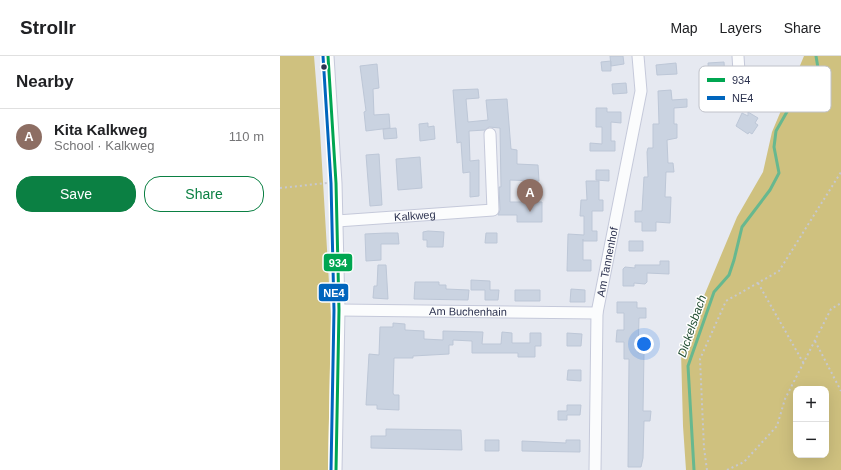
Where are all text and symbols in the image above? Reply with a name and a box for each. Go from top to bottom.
text: Strollr [20,17,76,38]
text: Map [670,20,698,36]
text: Layers [720,20,762,36]
text: Share [784,20,821,36]
unlabelled marker [319,62,329,72]
legend [699,66,831,112]
text: Nearby [16,72,74,91]
text: 934 [732,74,750,86]
text: NE4 [732,92,753,104]
text: Kita Kalkweg [54,121,147,138]
text: A [24,129,34,144]
text: 110 m [229,129,264,144]
text: School · Kalkweg [54,138,154,153]
button: Save [16,176,136,212]
button: Share [144,176,264,212]
pin: A [517,179,543,212]
street label: Kalkweg [394,208,436,223]
street label: Am Tannenhof [594,225,620,298]
line badge: 934 [323,253,353,272]
text: 934 [329,257,348,269]
line badge: NE4 [318,283,349,302]
text: NE4 [323,287,346,299]
water label: Dickelsbach [675,293,709,359]
street label: Am Buchenhain [429,305,507,318]
your location [634,334,654,354]
map controls [793,386,829,458]
button: + [793,386,829,422]
button: − [793,422,829,458]

